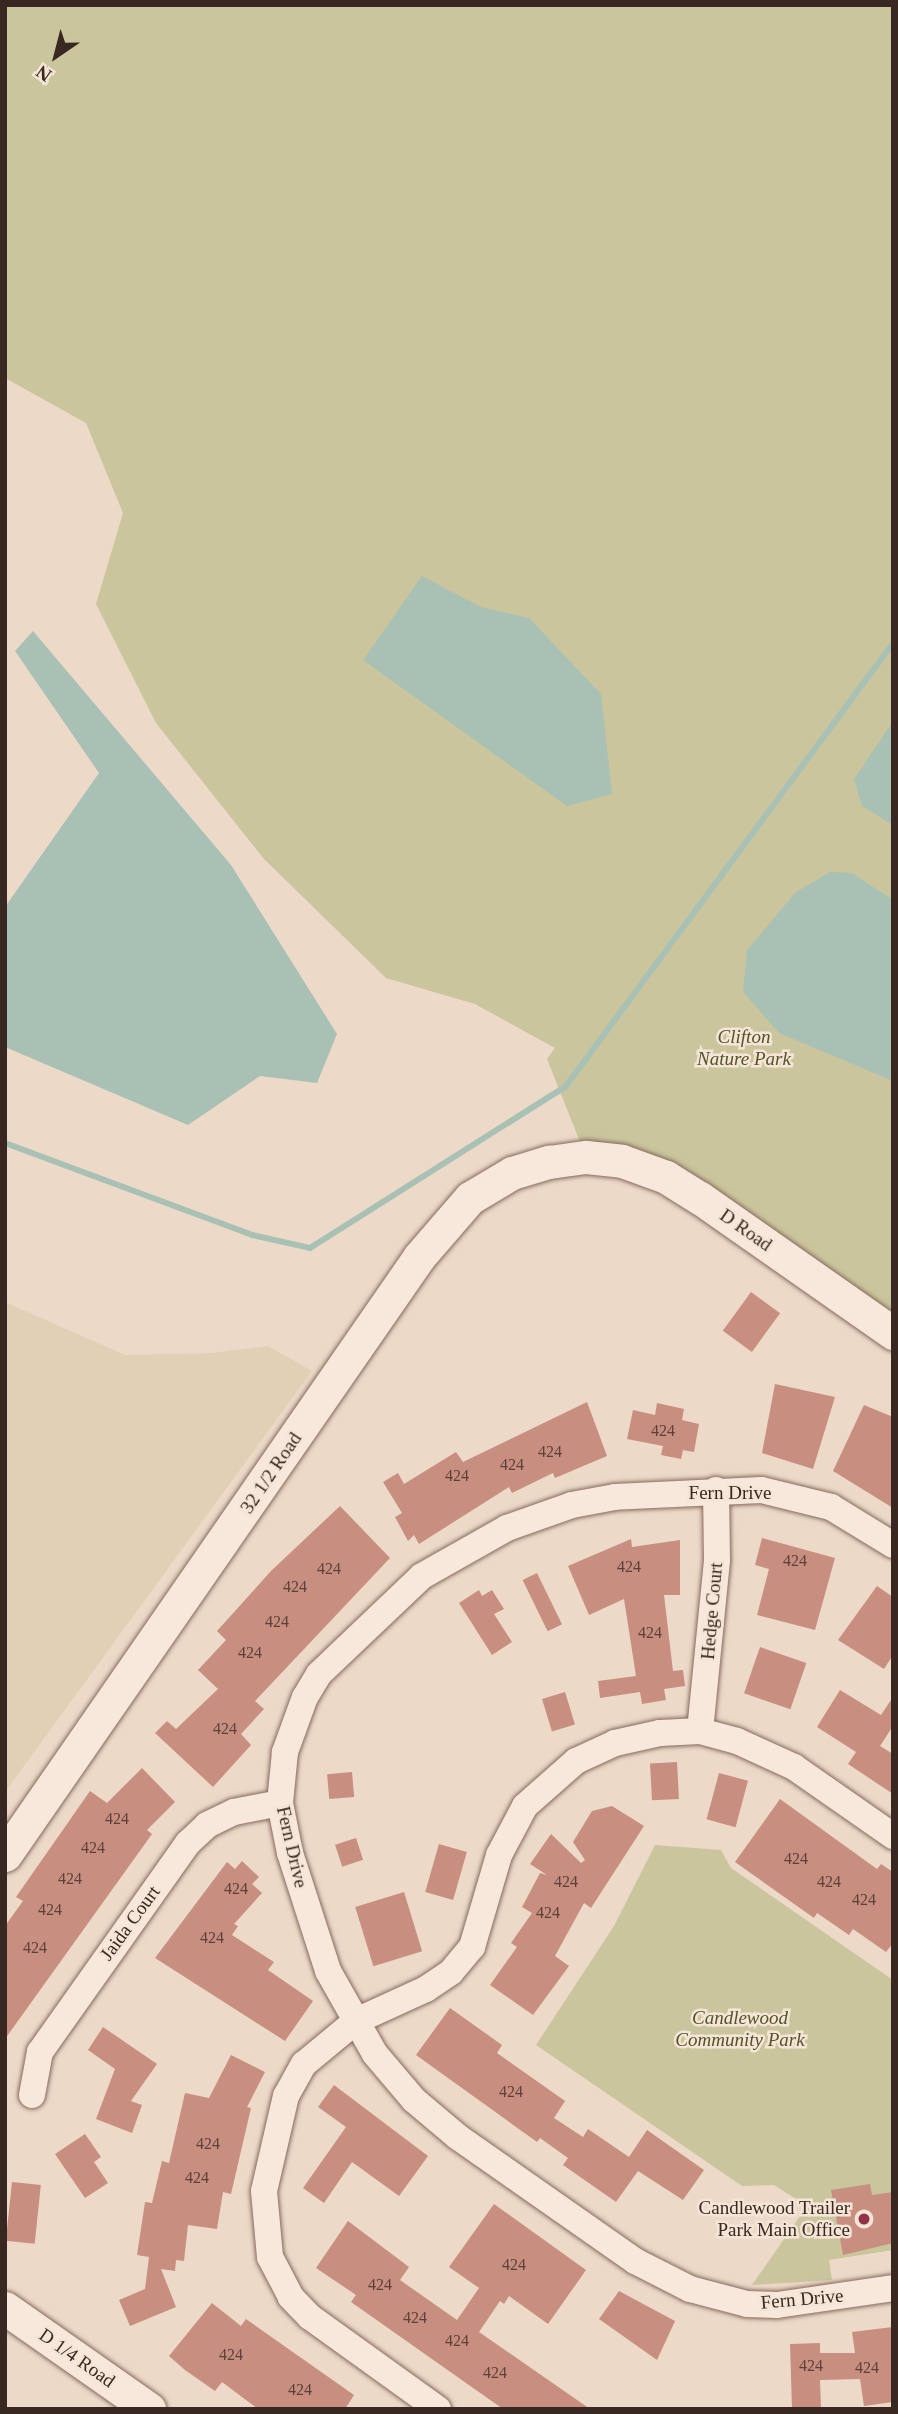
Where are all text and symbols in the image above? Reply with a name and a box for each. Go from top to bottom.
north arrow [21,21,91,91]
text: N [32,61,55,86]
park label: Clifton Nature Park [697,1026,791,1070]
street label: D Road [715,1204,777,1256]
house number: 424 [651,1421,675,1441]
street label: 32 1/2 Road [236,1428,306,1518]
house number: 424 [538,1442,562,1462]
house number: 424 [500,1455,524,1475]
house number: 424 [445,1466,469,1486]
street label: Fern Drive [689,1482,771,1504]
house number: 424 [783,1551,807,1571]
house number: 424 [617,1557,641,1577]
house number: 424 [317,1559,341,1579]
street label: Hedge Court [696,1561,728,1661]
house number: 424 [283,1577,307,1597]
house number: 424 [265,1612,289,1632]
house number: 424 [638,1623,662,1643]
house number: 424 [238,1643,262,1663]
house number: 424 [213,1719,237,1739]
street label: Fern Drive [272,1804,312,1890]
house number: 424 [105,1809,129,1829]
house number: 424 [81,1838,105,1858]
house number: 424 [784,1849,808,1869]
house number: 424 [58,1869,82,1889]
house number: 424 [554,1872,578,1892]
house number: 424 [817,1872,841,1892]
house number: 424 [224,1879,248,1899]
street label: Jaida Court [95,1881,165,1965]
house number: 424 [852,1890,876,1910]
house number: 424 [38,1900,62,1920]
house number: 424 [536,1903,560,1923]
house number: 424 [200,1928,224,1948]
house number: 424 [23,1938,47,1958]
park label: Candlewood Community Park [675,2007,805,2051]
house number: 424 [499,2082,523,2102]
house number: 424 [196,2134,220,2154]
house number: 424 [185,2168,209,2188]
place label: Candlewood Trailer Park Main Office [698,2197,850,2241]
marker: Candlewood Trailer Park Main Office [856,2211,872,2227]
house number: 424 [502,2255,526,2275]
house number: 424 [368,2275,392,2295]
street label: Fern Drive [760,2284,844,2314]
house number: 424 [403,2308,427,2328]
street label: D 1/4 Road [35,2324,119,2392]
house number: 424 [445,2331,469,2351]
house number: 424 [219,2345,243,2365]
house number: 424 [799,2356,823,2376]
house number: 424 [855,2358,879,2378]
house number: 424 [483,2363,507,2383]
house number: 424 [288,2380,312,2400]

